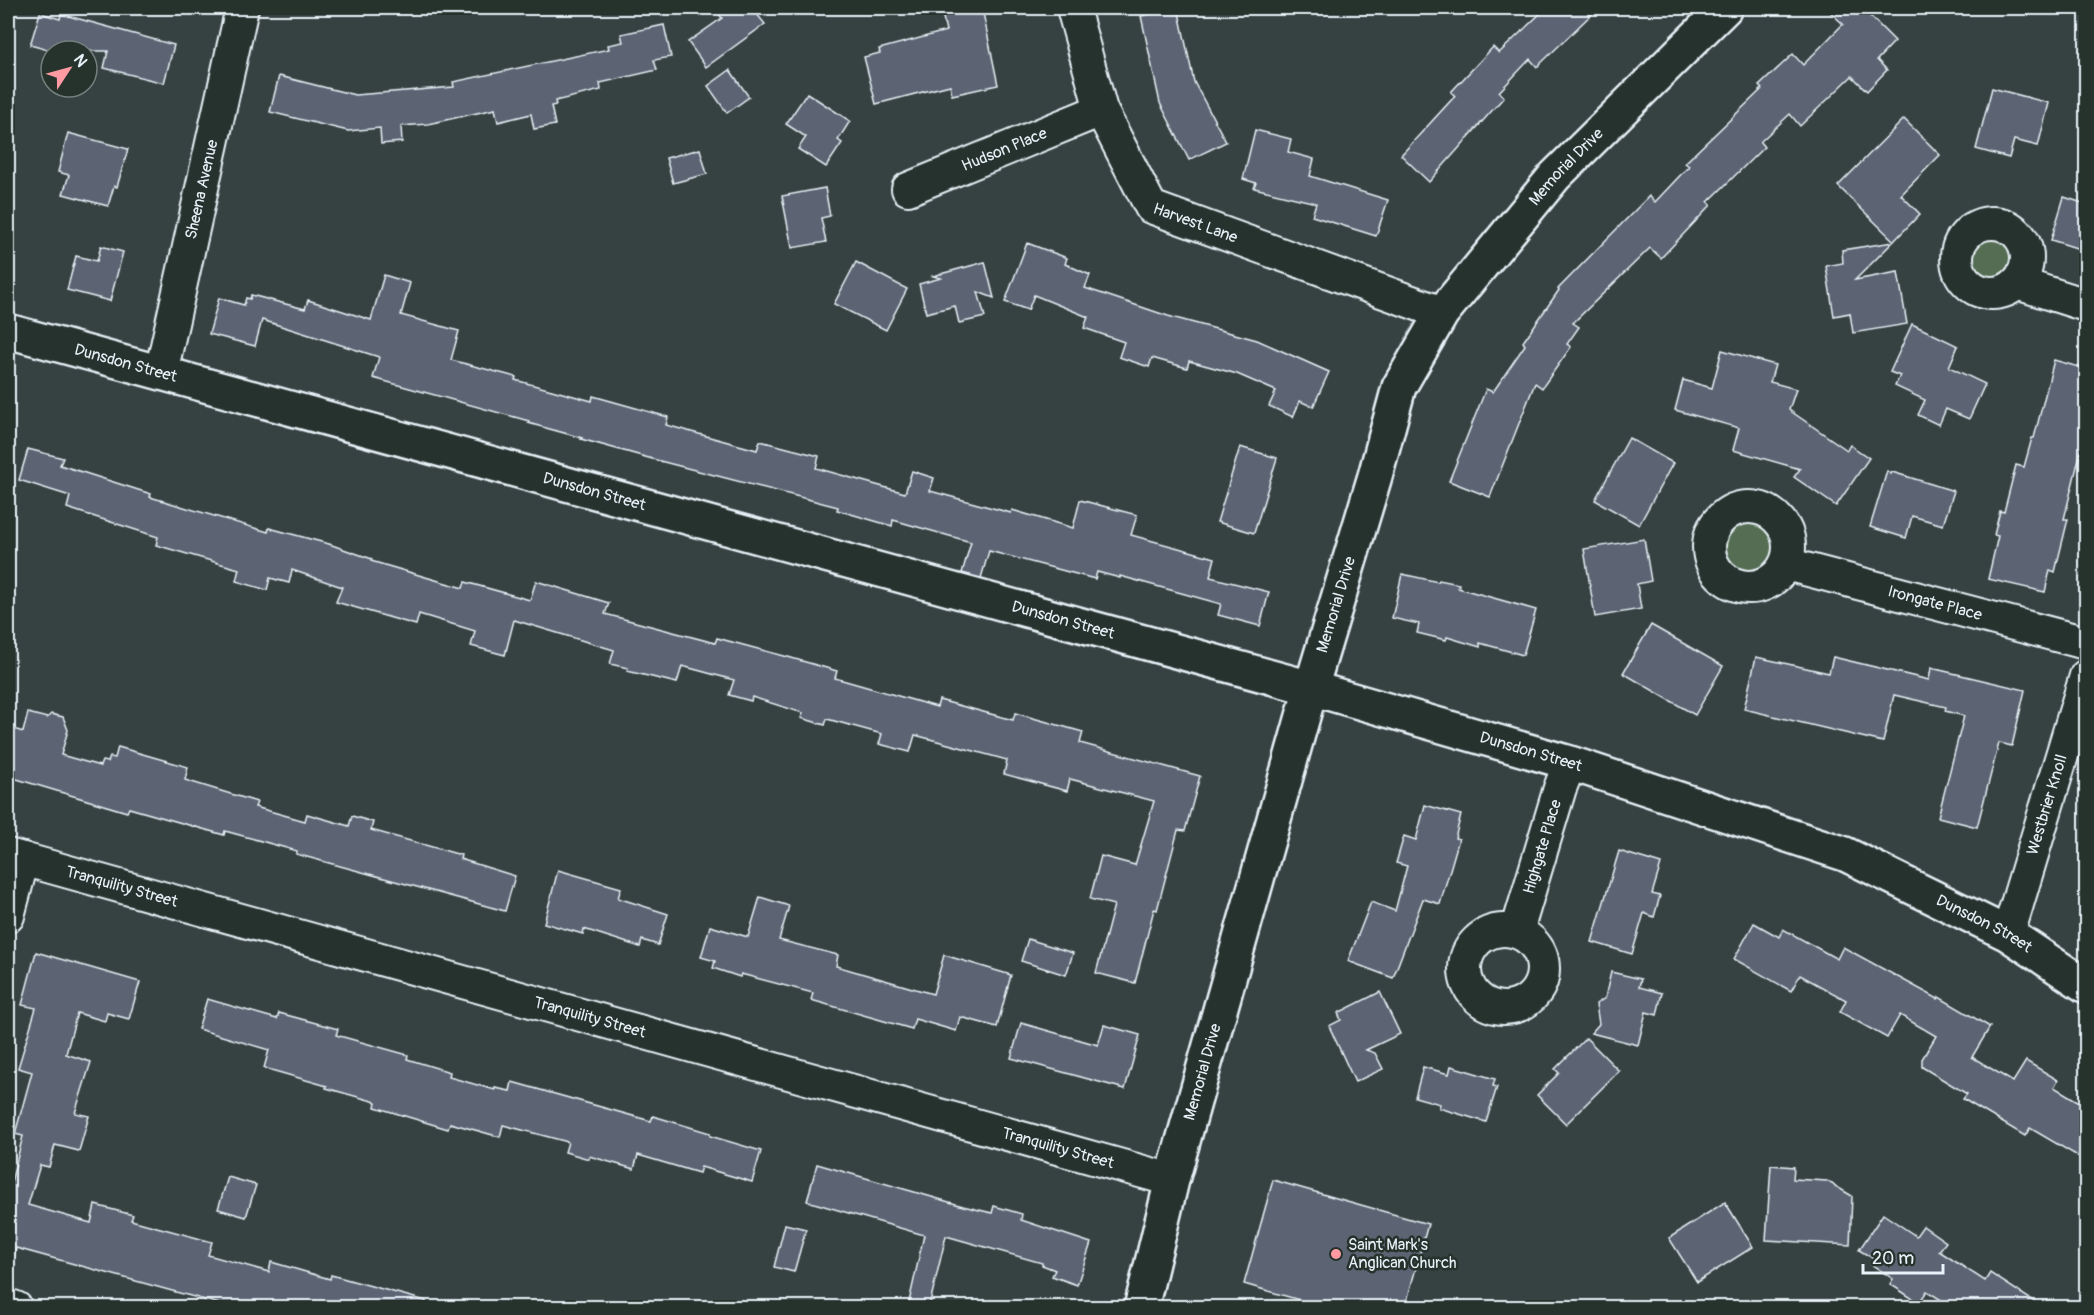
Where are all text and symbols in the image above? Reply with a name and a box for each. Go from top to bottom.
north arrow [39,39,99,99]
text: N [69,51,92,71]
street label: Hudson Place [959,123,1050,176]
street label: Memorial Drive [1525,124,1608,210]
street label: Sheena Avenue [181,138,223,241]
street label: Harvest Lane [1150,199,1240,248]
street label: Dunsdon Street [72,340,180,387]
street label: Dunsdon Street [541,468,649,515]
street label: Memorial Drive [1312,554,1360,655]
street label: Irongate Place [1886,581,1984,625]
street label: Dunsdon Street [1010,596,1117,644]
street label: Dunsdon Street [1477,727,1585,776]
street label: Westbrier Knoll [2022,752,2072,857]
street label: Highgate Place [1519,797,1566,896]
street label: Tranquility Street [63,862,180,912]
street label: Dunsdon Street [1933,890,2036,958]
street label: Tranquility Street [531,992,649,1043]
street label: Memorial Drive [1179,1021,1226,1123]
street label: Tranquility Street [1000,1123,1117,1173]
place label: Saint Mark's Anglican Church [1348,1235,1457,1273]
scale bar [1863,1237,1942,1275]
marker: Saint Mark's Anglican Church [1329,1247,1343,1261]
text: 20 m [1872,1247,1914,1270]

